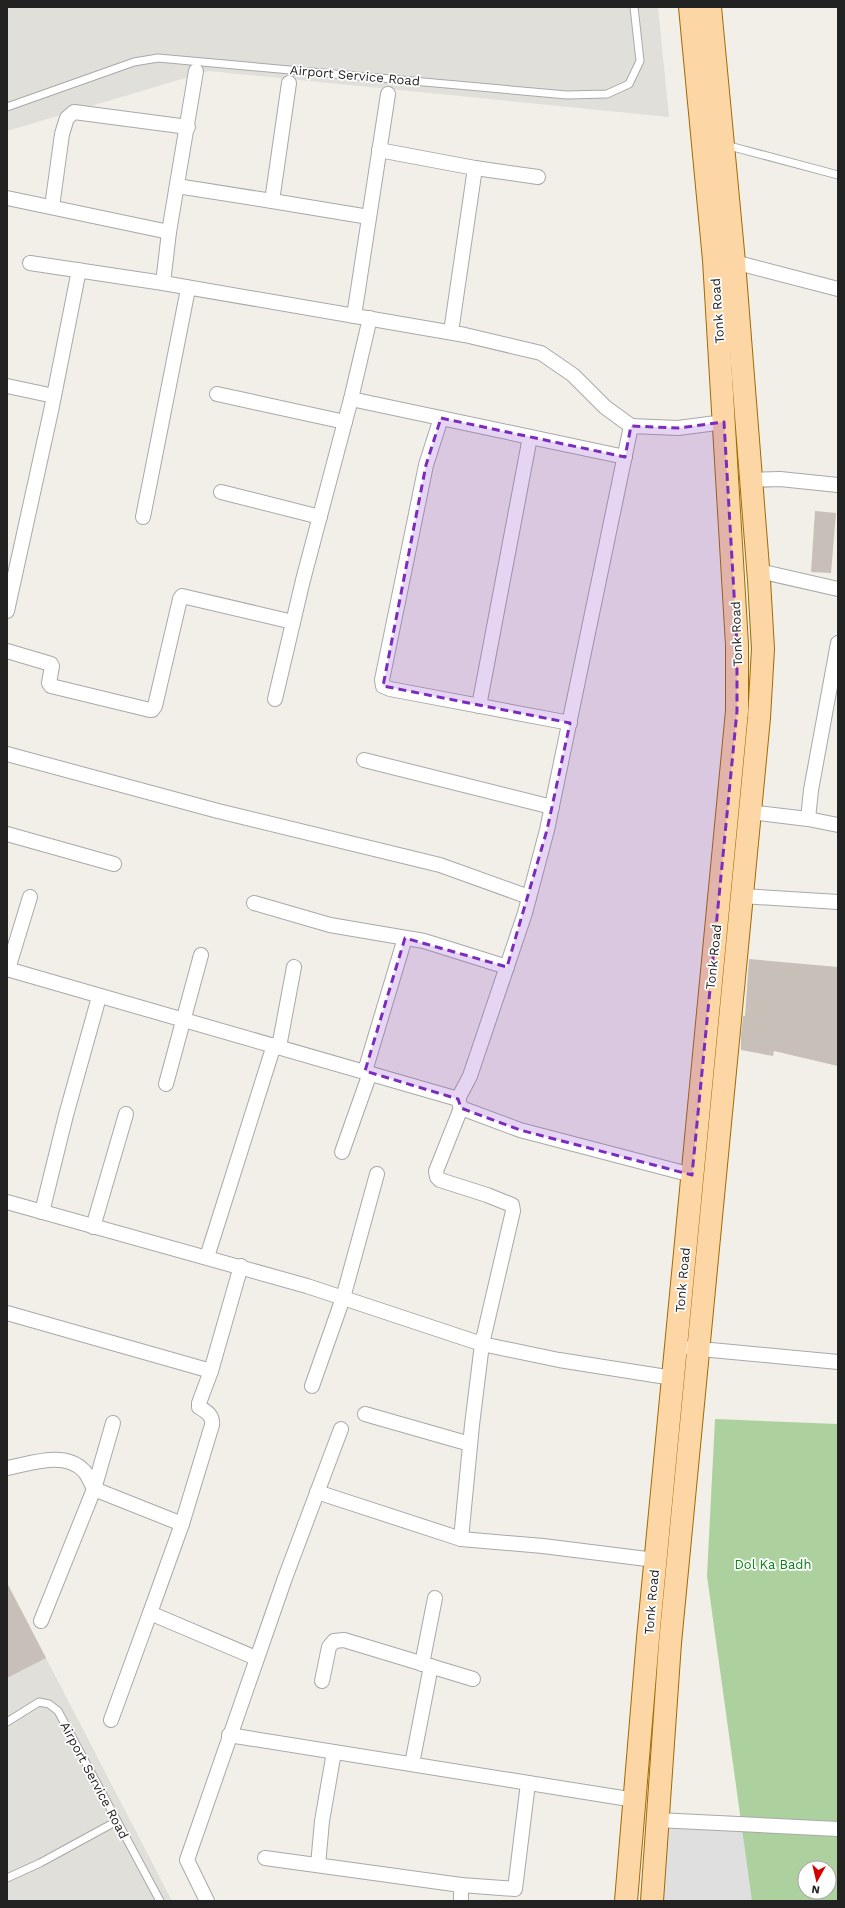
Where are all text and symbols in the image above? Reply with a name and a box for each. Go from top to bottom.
street label: Airport Service Road [289,62,421,89]
street label: Tonk Road [708,278,727,344]
street label: Tonk Road [728,601,745,667]
street label: Tonk Road [703,924,724,990]
street label: Tonk Road [672,1247,693,1313]
park label: Dol Ka Badh [734,1557,812,1572]
street label: Tonk Road [641,1569,662,1635]
street label: Airport Service Road [57,1719,132,1841]
north arrow [797,1860,837,1900]
text: N [811,1882,821,1896]

